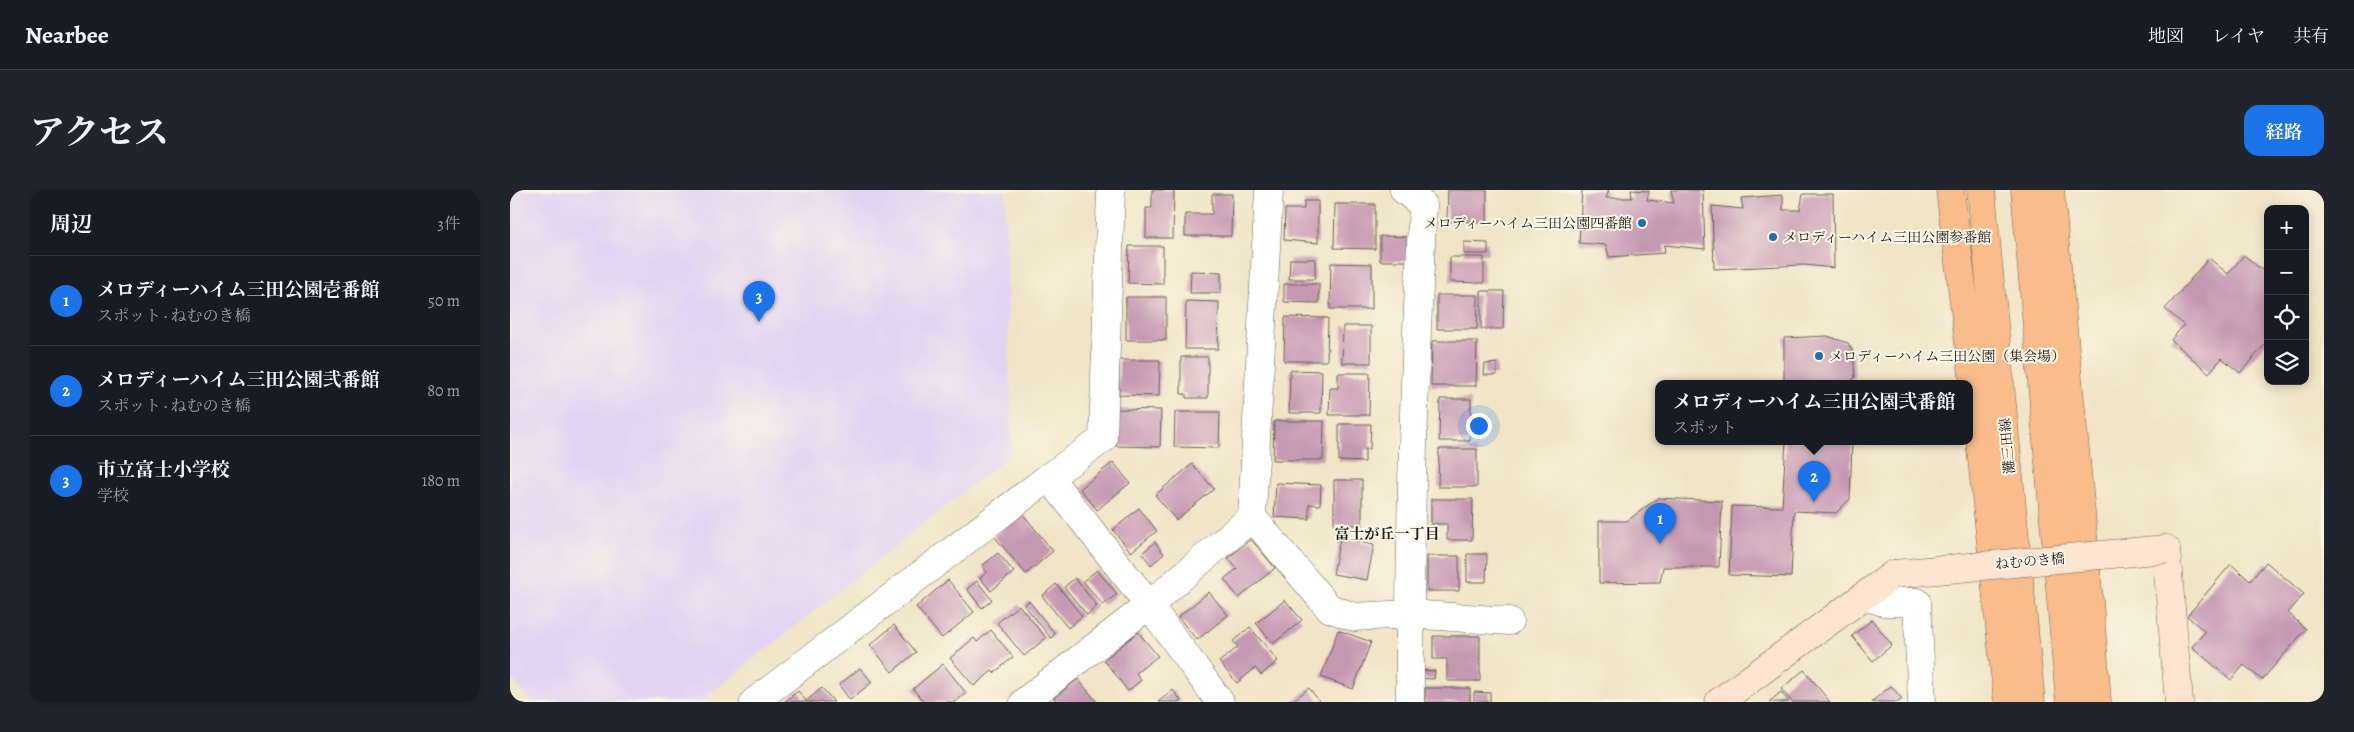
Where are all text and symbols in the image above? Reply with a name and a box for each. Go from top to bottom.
text: Nearbee [25,19,109,51]
text: 地図 [2148,24,2184,48]
text: レイヤ [2212,24,2265,48]
text: 共有 [2293,24,2329,48]
button: 経路 [2244,105,2324,156]
text: アクセス [30,108,169,156]
map controls [2264,205,2309,385]
button: + [2264,205,2309,250]
text: 周辺 [50,210,92,238]
text: 3件 [437,213,460,235]
place label: メロディーハイム三田公園四番館 [1424,214,1632,233]
marker: メロディーハイム三田公園四番館 [1636,217,1648,229]
place label: メロディーハイム三田公園参番館 [1783,228,1991,247]
marker: メロディーハイム三田公園参番館 [1767,231,1779,243]
button: − [2264,250,2309,295]
text: メロディーハイム三田公園壱番館 [97,277,380,303]
pin: 3 [743,281,775,322]
text: 1 [63,290,69,312]
text: 50 m [428,290,460,312]
button: locate [2264,295,2309,340]
text: スポット · ねむのき橋 [97,305,251,327]
button: layers [2264,340,2309,385]
place label: メロディーハイム三田公園（集会場） [1829,347,2065,366]
marker: メロディーハイム三田公園（集会場） [1813,350,1825,362]
text: メロディーハイム三田公園弐番館 [97,367,380,393]
text: 2 [62,380,70,402]
text: 80 m [427,380,460,402]
popup [1655,380,1973,445]
text: メロディーハイム三田公園弐番館 [1673,389,1955,415]
text: スポット · ねむのき橋 [97,395,251,417]
your location [1466,413,1492,439]
text: スポット [1673,417,1737,439]
street label: 灘三田線 [1996,417,2019,475]
text: 市立富士小学校 [97,457,230,483]
pin: 2 [1798,461,1830,502]
text: 3 [63,470,69,492]
text: 180 m [422,470,460,492]
text: 学校 [97,485,129,507]
pin: 1 [1644,503,1676,544]
district label: 富士が丘一丁目 [1334,524,1440,544]
street label: ねむのき橋 [1994,549,2066,574]

